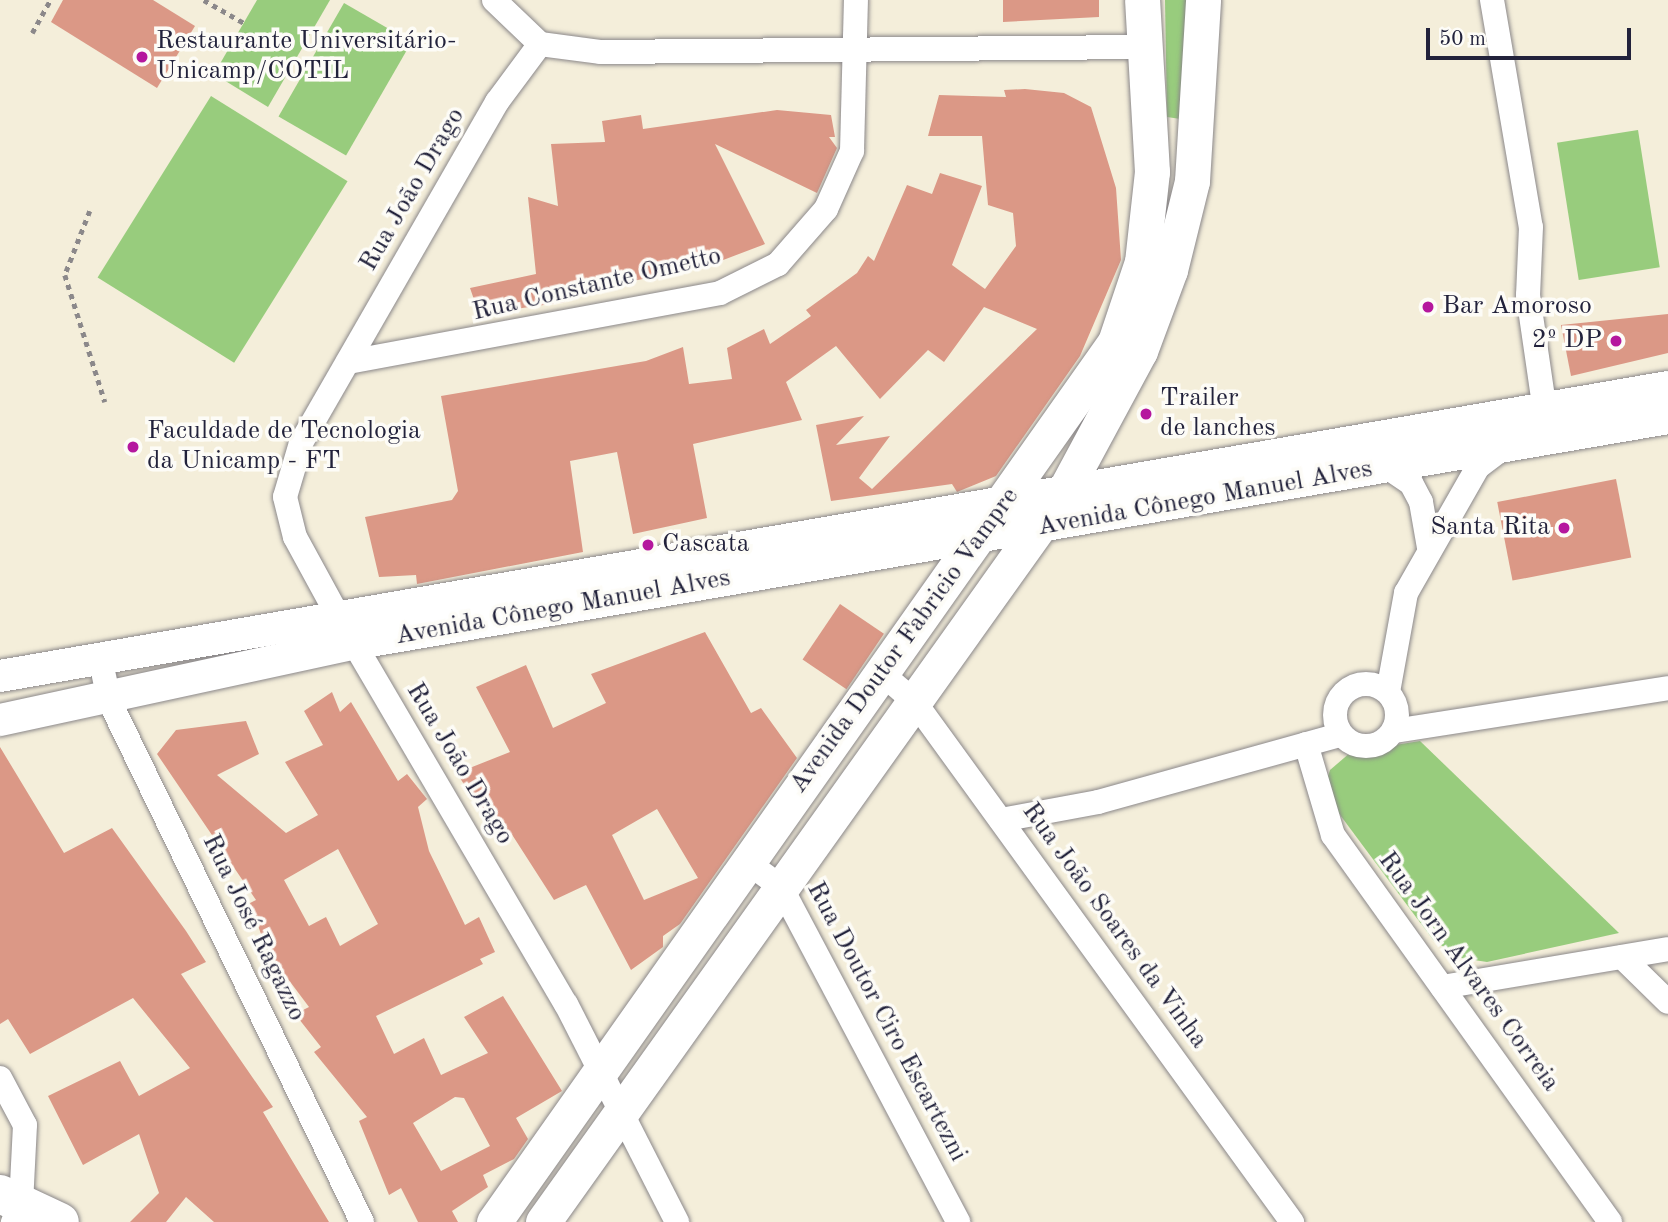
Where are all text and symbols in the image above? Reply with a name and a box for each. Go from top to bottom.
scale bar [1430,14,1635,58]
place label: Restaurante Universitário- Unicamp/COTIL [156,26,457,88]
text: 50 m [1439,29,1486,50]
marker: Restaurante Universitário- Unicamp/COTIL [134,49,150,65]
street label: Rua João Drago [354,103,472,277]
street label: Rua Constante Ometto [470,241,724,329]
place label: Bar Amoroso [1442,291,1592,323]
marker: Bar Amoroso [1420,299,1436,315]
place label: 2º DP [1532,325,1602,357]
marker: 2º DP [1608,333,1624,349]
place label: Trailer de lanches [1160,383,1275,444]
marker: Trailer de lanches [1138,406,1154,422]
place label: Faculdade de Tecnologia da Unicamp - FT [147,416,421,478]
marker: Faculdade de Tecnologia da Unicamp - FT [125,439,141,455]
street label: Avenida Cônego Manuel Alves [1035,454,1375,544]
street label: Avenida Doutor Fabricio Vampre [784,482,1026,800]
place label: Santa Rita [1430,512,1550,544]
marker: Santa Rita [1556,520,1572,536]
place label: Cascata [662,529,750,561]
marker: Cascata [640,537,656,553]
street label: Avenida Cônego Manuel Alves [393,563,733,653]
street label: Rua João Drago [398,677,520,851]
street label: Rua João Soares da Vinha [1014,797,1214,1055]
street label: Rua José Ragazzo [194,829,312,1027]
street label: Rua Jorn Alvares Correia [1370,846,1566,1098]
street label: Rua Doutor Ciro Escartezni [799,877,973,1167]

